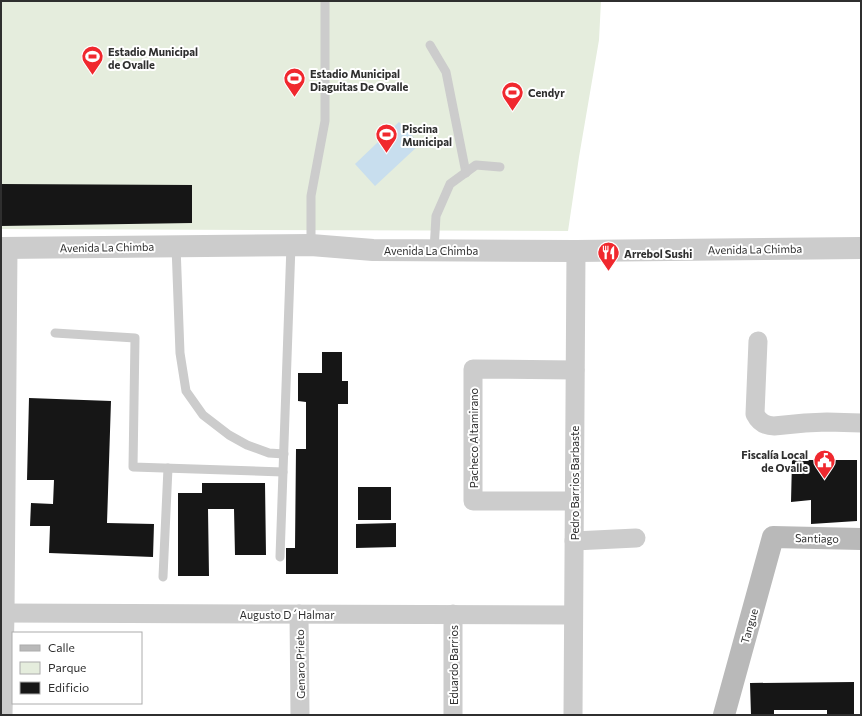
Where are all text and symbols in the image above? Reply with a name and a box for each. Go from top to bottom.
sports icon: Estadio Municipal de Ovalle [79,44,105,77]
place label: Estadio Municipal de Ovalle [108,45,198,71]
sports icon: Estadio Municipal Diaguitas De Ovalle [282,66,308,99]
place label: Estadio Municipal Diaguitas De Ovalle [310,67,409,93]
sports icon: Cendyr [499,79,525,112]
place label: Cendyr [528,86,565,99]
sports icon: Piscina Municipal [374,121,400,154]
place label: Piscina Municipal [402,122,452,148]
street label: Avenida La Chimba [60,240,154,254]
restaurant icon: Arrebol Sushi [596,240,622,273]
street label: Avenida La Chimba [708,242,802,256]
street label: Avenida La Chimba [384,244,478,257]
place label: Arrebol Sushi [624,247,692,260]
street label: Pacheco Altamirano [467,387,480,488]
street label: Pedro Barrios Barbaste [568,426,581,540]
public building icon: Fiscalía Local de Ovalle [811,447,837,480]
place label: Fiscalía Local de Ovalle [741,448,808,474]
street label: Santiago [795,531,840,545]
street label: Tangue [738,607,760,645]
street label: Augusto D´Halmar [239,608,335,621]
street label: Eduardo Barrios [447,625,460,705]
street label: Genaro Prieto [293,629,307,699]
legend [12,632,142,704]
text: Calle [48,640,75,654]
text: Parque [48,660,86,674]
text: Edificio [48,680,89,694]

